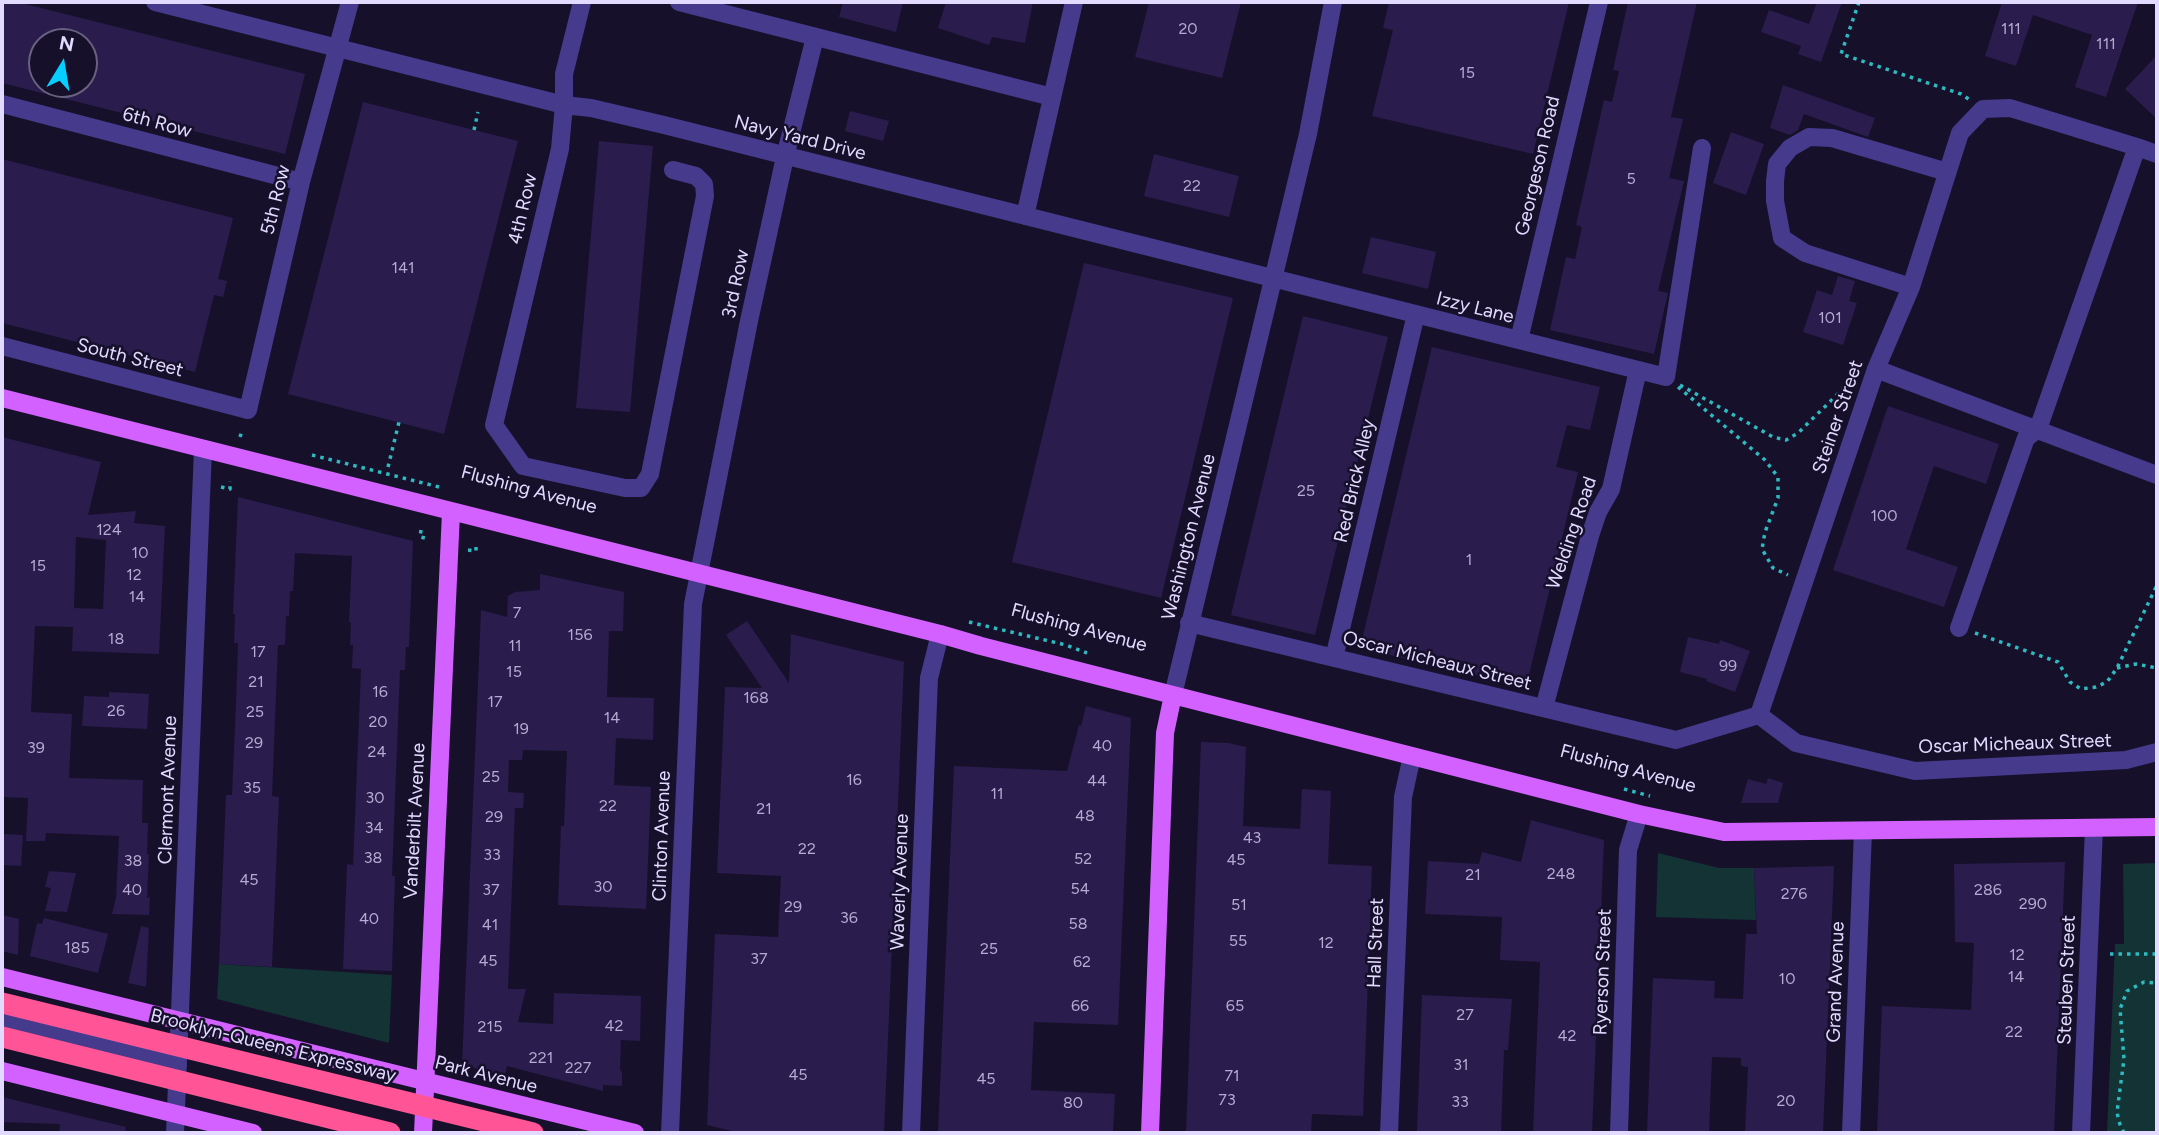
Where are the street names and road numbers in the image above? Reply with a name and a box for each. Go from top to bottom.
street label: Georgeson Road [1511,94,1565,238]
street label: 6th Row [120,103,194,143]
street label: Navy Yard Drive [732,111,868,165]
street label: 5th Row [256,163,296,237]
street label: 4th Row [504,171,542,247]
street label: 3rd Row [718,247,754,321]
street label: Izzy Lane [1434,287,1516,329]
street label: South Street [74,334,186,382]
street label: Steiner Street [1808,357,1868,477]
street label: Red Brick Alley [1330,417,1380,545]
street label: Washington Avenue [1157,452,1221,622]
street label: Flushing Avenue [459,461,599,519]
street label: Welding Road [1542,474,1602,592]
street label: Flushing Avenue [1009,599,1149,657]
street label: Oscar Micheaux Street [1340,627,1534,695]
street label: Clermont Avenue [154,715,182,865]
street label: Oscar Micheaux Street [1918,729,2112,759]
street label: Flushing Avenue [1558,740,1698,798]
street label: Vanderbilt Avenue [400,742,430,900]
street label: Clinton Avenue [648,770,676,902]
street label: Waverly Avenue [886,813,914,951]
street label: Hall Street [1363,898,1389,988]
street label: Ryerson Street [1589,908,1617,1036]
street label: Steuben Street [2053,915,2081,1045]
street label: Grand Avenue [1822,921,1850,1043]
street label: Brooklyn-Queens Expressway [148,1004,398,1088]
street label: Park Avenue [432,1051,540,1099]

